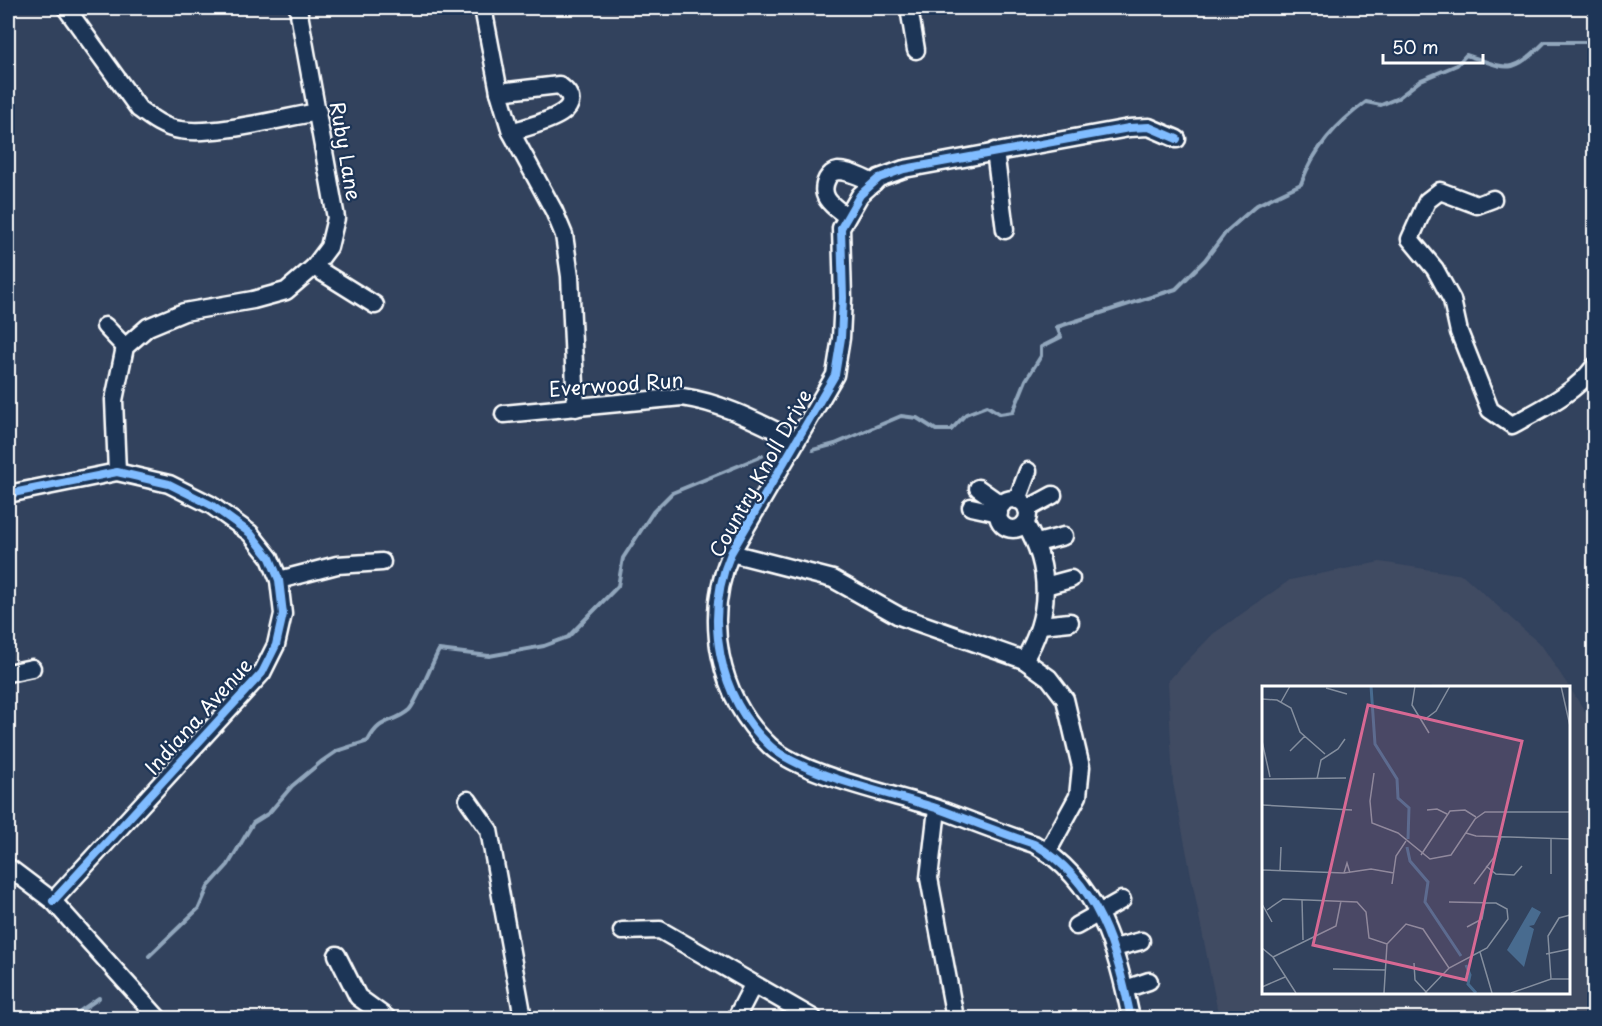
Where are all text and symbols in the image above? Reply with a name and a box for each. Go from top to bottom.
scale bar [1383,27,1484,65]
text: 50 m [1392,33,1439,60]
street label: Ruby Lane [323,99,369,203]
street label: Everwood Run [548,364,684,404]
street label: Country Knoll Drive [701,383,819,563]
street label: Indiana Avenue [137,651,259,781]
inset map [1262,686,1569,993]

